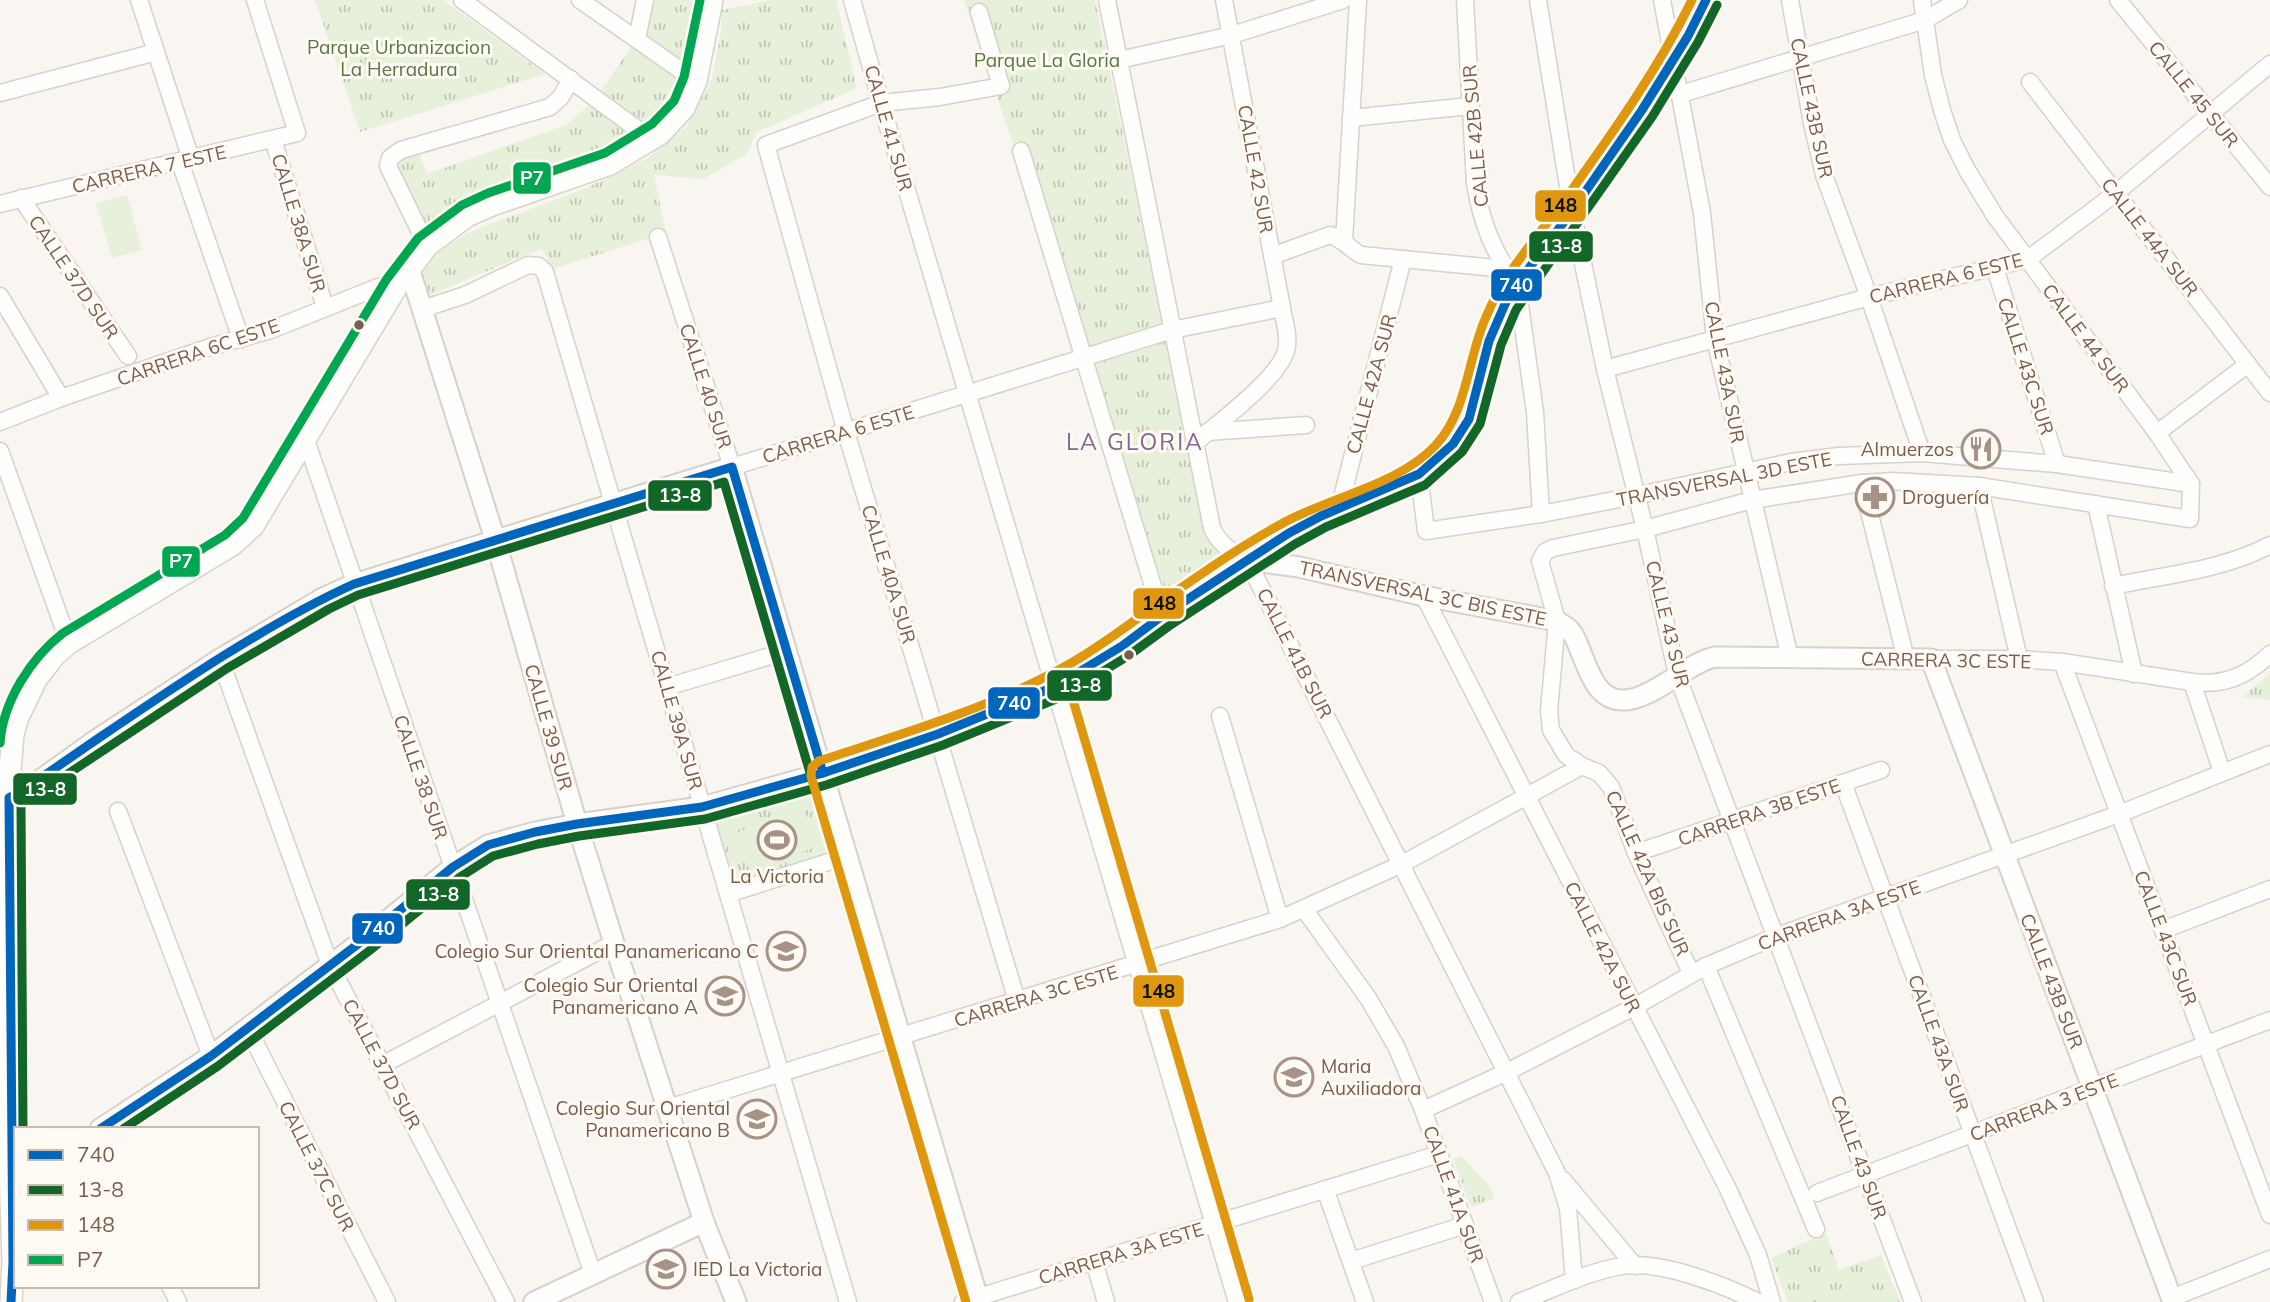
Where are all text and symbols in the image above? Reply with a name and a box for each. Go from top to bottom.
park label: Parque Urbanizacion La Herradura [307,35,491,81]
street label: CALLE 43B SUR [1785,36,1839,180]
street label: CALLE 45 SUR [2144,36,2244,152]
park label: Parque La Gloria [974,48,1120,72]
street label: CALLE 41 SUR [860,62,918,194]
street label: CALLE 42B SUR [1457,64,1493,208]
street label: CALLE 42 SUR [1233,103,1279,235]
street label: CARRERA 7 ESTE [70,140,228,198]
street label: CALLE 38A SUR [266,151,332,295]
line badge: P7 [512,161,552,195]
text: P7 [520,166,544,190]
street label: CALLE 44A SUR [2096,173,2204,301]
line badge: 148 [1534,189,1587,223]
text: 148 [1543,193,1577,217]
street label: CALLE 37D SUR [24,210,124,344]
line badge: 13-8 [1528,230,1594,263]
text: 13-8 [1540,234,1582,258]
street label: CARRERA 6 ESTE [1867,247,2025,309]
line badge: 740 [1490,268,1543,302]
text: 740 [1499,273,1533,297]
street label: CALLE 44 SUR [2037,279,2135,397]
street label: CALLE 43C SUR [1992,294,2060,438]
street label: CALLE 43A SUR [1699,299,1751,445]
street label: CALLE 42A SUR [1341,311,1401,457]
street label: CARRERA 6C ESTE [113,313,283,391]
unlabelled marker [352,318,366,332]
street label: CALLE 40 SUR [674,320,738,452]
street label: CARRERA 6 ESTE [759,400,917,468]
district label: LA GLORIA [1066,427,1204,456]
restaurant icon: Almuerzos [1960,428,2002,470]
place label: Almuerzos [1861,437,1954,461]
street label: TRANSVERSAL 3D ESTE [1614,446,1834,512]
pharmacy icon: Droguería [1854,476,1896,518]
line badge: 13-8 [647,479,713,512]
text: 13-8 [659,483,701,507]
place label: Droguería [1902,485,1989,509]
street label: CALLE 40A SUR [856,502,922,646]
line badge: P7 [161,545,201,578]
text: P7 [169,549,193,573]
street label: TRANSVERSAL 3C BIS ESTE [1297,555,1549,631]
street label: CALLE 43 SUR [1641,558,1695,690]
street label: CALLE 41B SUR [1252,584,1338,722]
line badge: 148 [1132,587,1185,620]
text: 148 [1142,591,1176,615]
street label: CALLE 39A SUR [646,647,708,793]
street label: CARRERA 3C ESTE [1861,647,2031,673]
unlabelled marker [1122,648,1136,662]
street label: CALLE 39 SUR [520,661,578,793]
line badge: 13-8 [1046,669,1113,702]
text: 13-8 [1059,673,1101,697]
line badge: 740 [987,686,1041,720]
text: 740 [997,691,1031,715]
street label: CALLE 38 SUR [388,712,454,842]
line badge: 13-8 [12,772,78,806]
street label: CARRERA 3B ESTE [1675,773,1843,851]
text: 13-8 [24,777,66,801]
street label: CALLE 42A BIS SUR [1601,786,1695,960]
sports icon: La Victoria [756,819,798,861]
place label: La Victoria [730,864,824,888]
street label: CALLE 43C SUR [2129,867,2203,1009]
street label: CARRERA 3A ESTE [1754,874,1924,956]
street label: CALLE 42A SUR [1560,877,1646,1017]
line badge: 13-8 [405,878,471,911]
text: 13-8 [417,882,459,906]
street label: CALLE 43B SUR [2015,910,2089,1052]
line badge: 740 [351,912,404,945]
text: 740 [361,916,395,940]
school or university icon: Colegio Sur Oriental Panamericano C [765,930,807,972]
place label: Colegio Sur Oriental Panamericano C [434,939,759,963]
street label: CARRERA 3C ESTE [951,960,1121,1032]
street label: CALLE 43A SUR [1903,971,1975,1115]
place label: Colegio Sur Oriental Panamericano A [523,973,698,1019]
line badge: 148 [1132,974,1185,1008]
school or university icon: Colegio Sur Oriental Panamericano A [704,975,746,1017]
text: 148 [1141,979,1175,1003]
street label: CALLE 37D SUR [338,995,426,1133]
place label: Maria Auxiliadora [1321,1054,1422,1100]
school or university icon: Maria Auxiliadora [1273,1056,1315,1098]
street label: CARRERA 3 ESTE [1966,1068,2122,1146]
street label: CALLE 43 SUR [1825,1092,1893,1222]
place label: Colegio Sur Oriental Panamericano B [555,1096,730,1142]
street label: CALLE 37C SUR [274,1097,360,1235]
school or university icon: Colegio Sur Oriental Panamericano B [736,1098,778,1140]
street label: CALLE 41A SUR [1418,1122,1490,1266]
legend [14,1127,259,1288]
text: 740 [77,1141,115,1167]
text: 13-8 [77,1176,124,1202]
text: 148 [77,1211,115,1237]
street label: CARRERA 3A ESTE [1036,1216,1206,1290]
text: P7 [77,1246,103,1272]
school or university icon: IED La Victoria [645,1248,687,1290]
place label: IED La Victoria [693,1257,822,1281]

